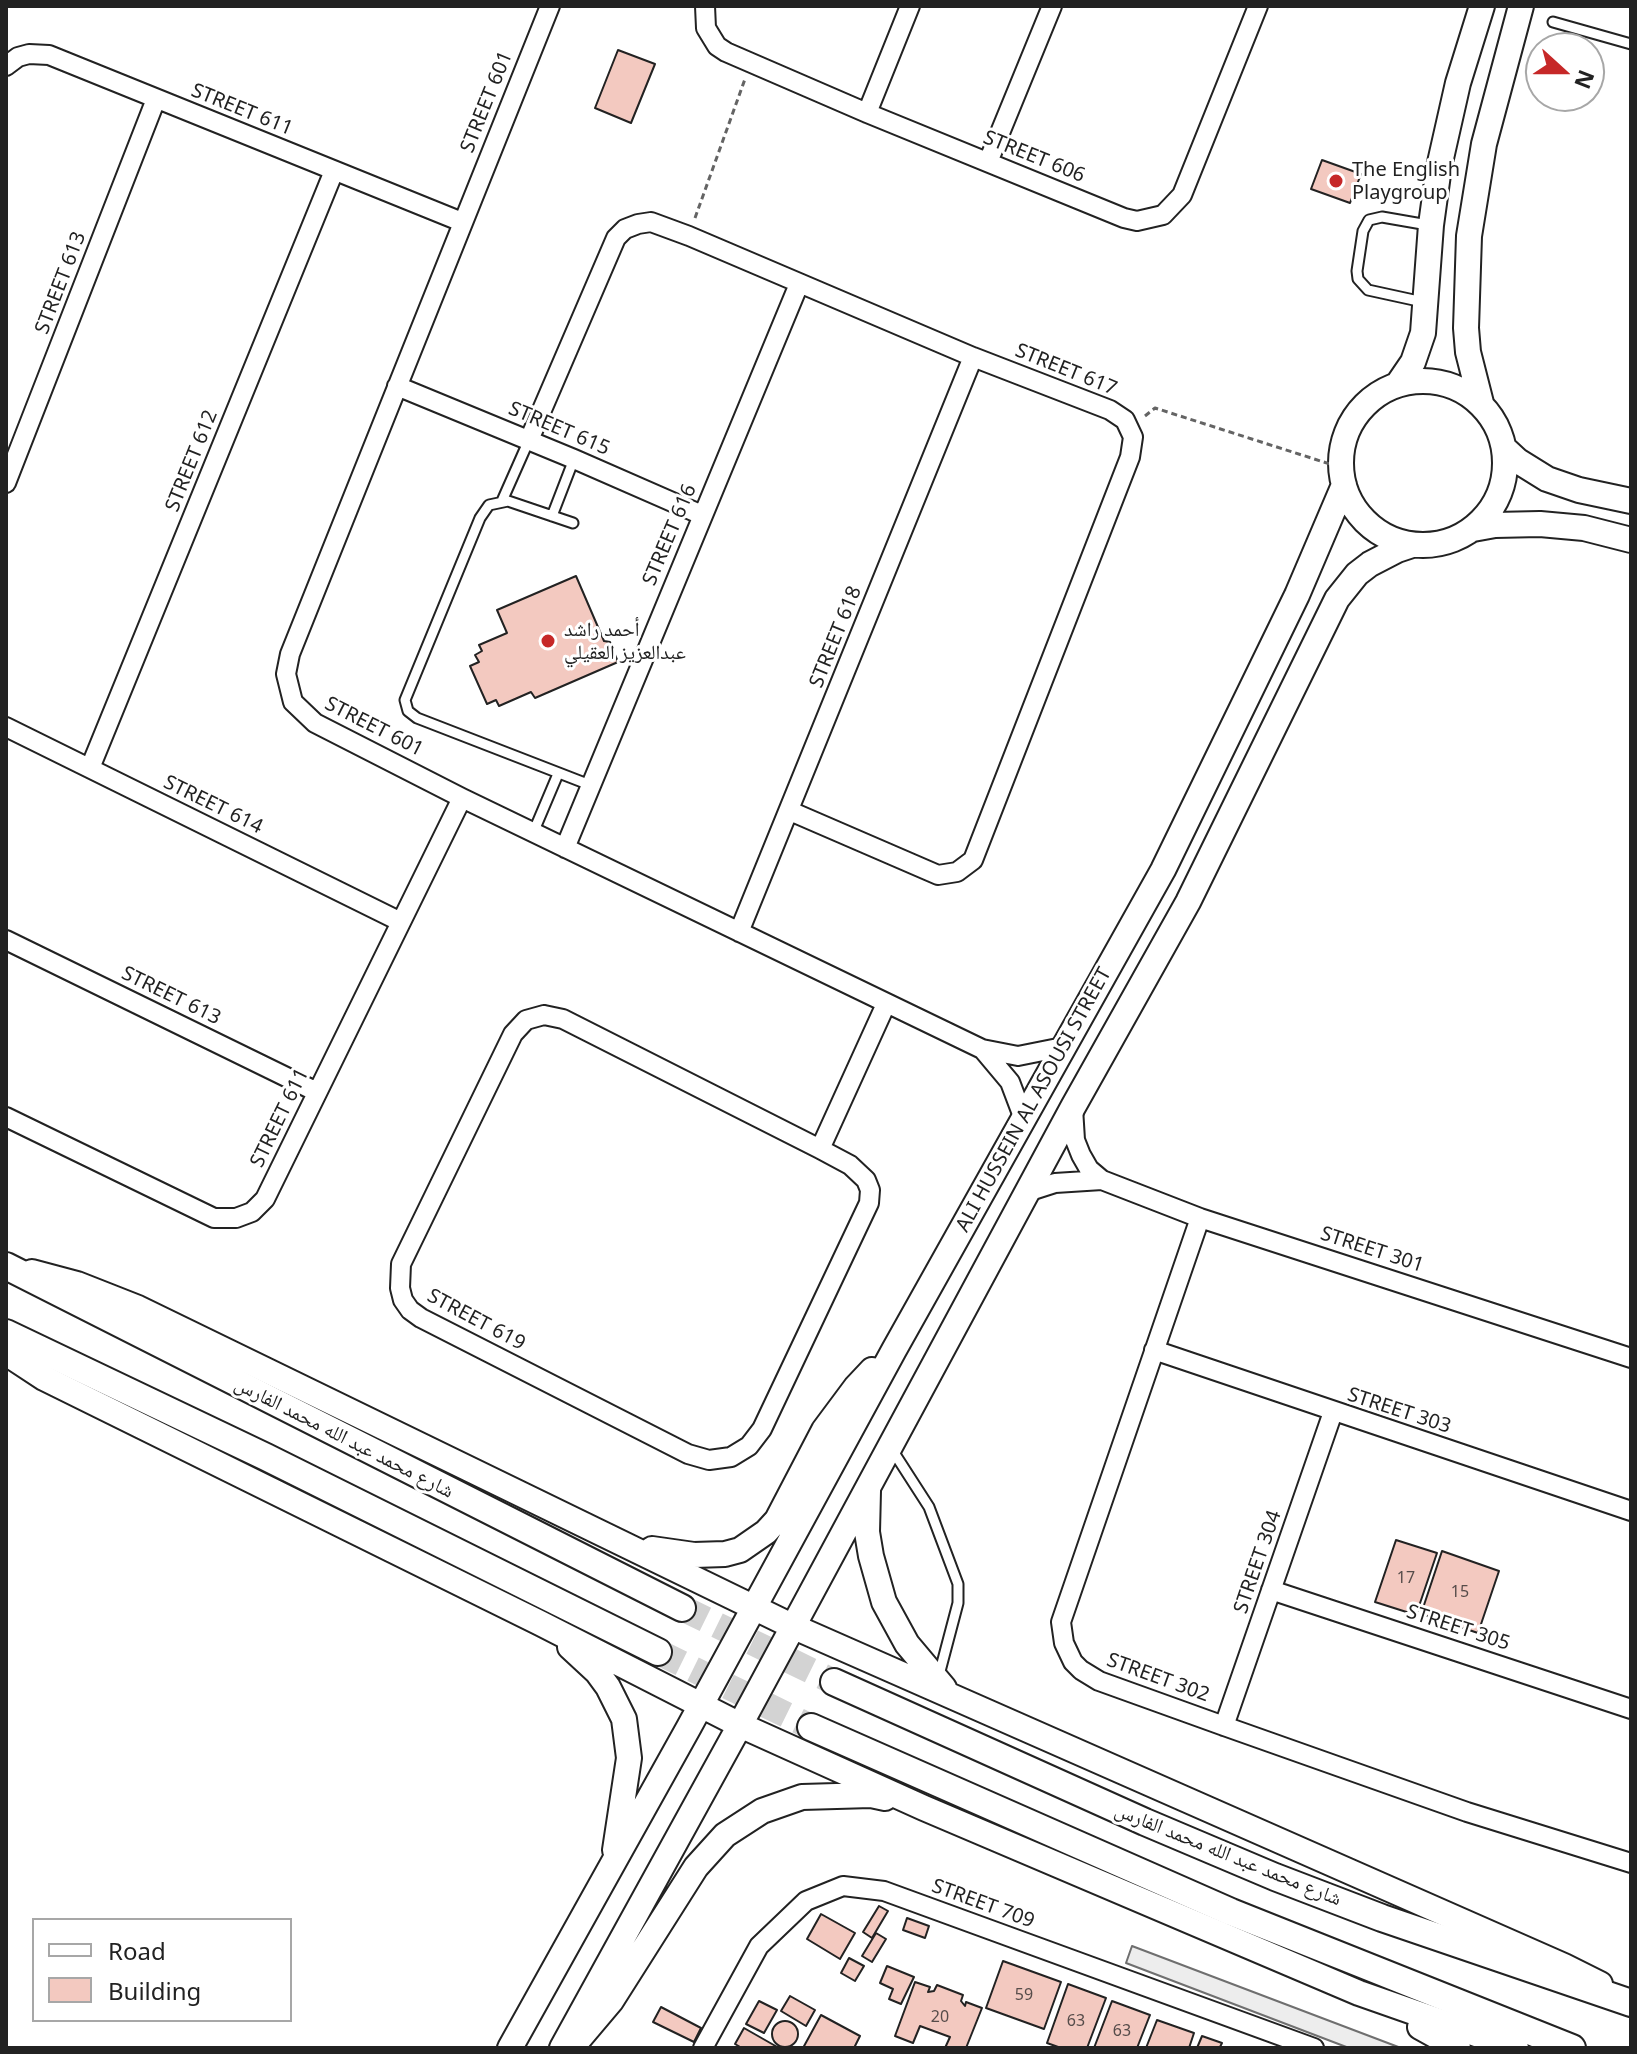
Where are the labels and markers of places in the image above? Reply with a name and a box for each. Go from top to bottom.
place label: The English Playgroup [1352,158,1460,205]
marker: The English Playgroup [1327,172,1345,190]
place label: أحمد راشد عبدالعزيز العقيلي [564,618,686,665]
marker: أحمد راشد عبدالعزيز العقيلي [539,632,557,650]

